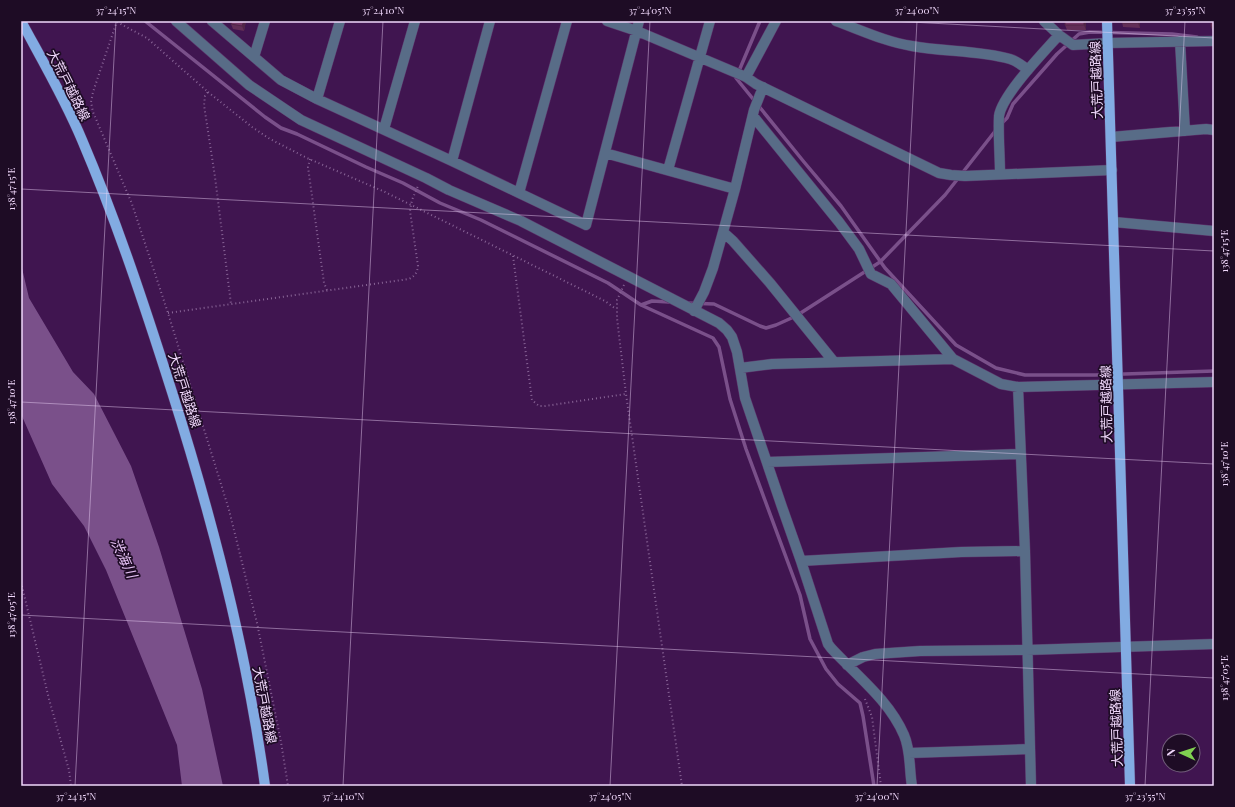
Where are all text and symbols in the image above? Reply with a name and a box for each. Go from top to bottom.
text: 37°24'15"N [96,3,136,17]
text: 37°24'10"N [362,3,404,17]
text: 37°24'05"N [628,3,672,17]
text: 37°24'00"N [895,3,939,17]
text: 37°23'55"N [1164,3,1206,17]
street label: 大荒戸越路線 [1086,41,1105,119]
street label: 大荒戸越路線 [44,46,95,123]
text: 138°47'15"E [4,167,18,211]
text: 138°47'15"E [1217,229,1231,273]
street label: 大荒戸越路線 [165,350,206,430]
street label: 大荒戸越路線 [1096,365,1115,443]
text: 138°47'10"E [4,379,18,425]
text: 138°47'10"E [1217,441,1231,487]
water label: 渋海川 [107,535,143,583]
text: 138°47'05"E [4,592,18,638]
text: 138°47'05"E [1217,655,1231,701]
street label: 大荒戸越路線 [250,665,281,745]
street label: 大荒戸越路線 [1106,689,1125,767]
north arrow [1161,733,1201,773]
text: N [1163,748,1178,757]
text: 37°24'15"N [56,789,96,803]
text: 37°24'10"N [322,789,364,803]
text: 37°24'05"N [588,789,632,803]
text: 37°24'00"N [855,789,899,803]
text: 37°23'55"N [1124,789,1166,803]

